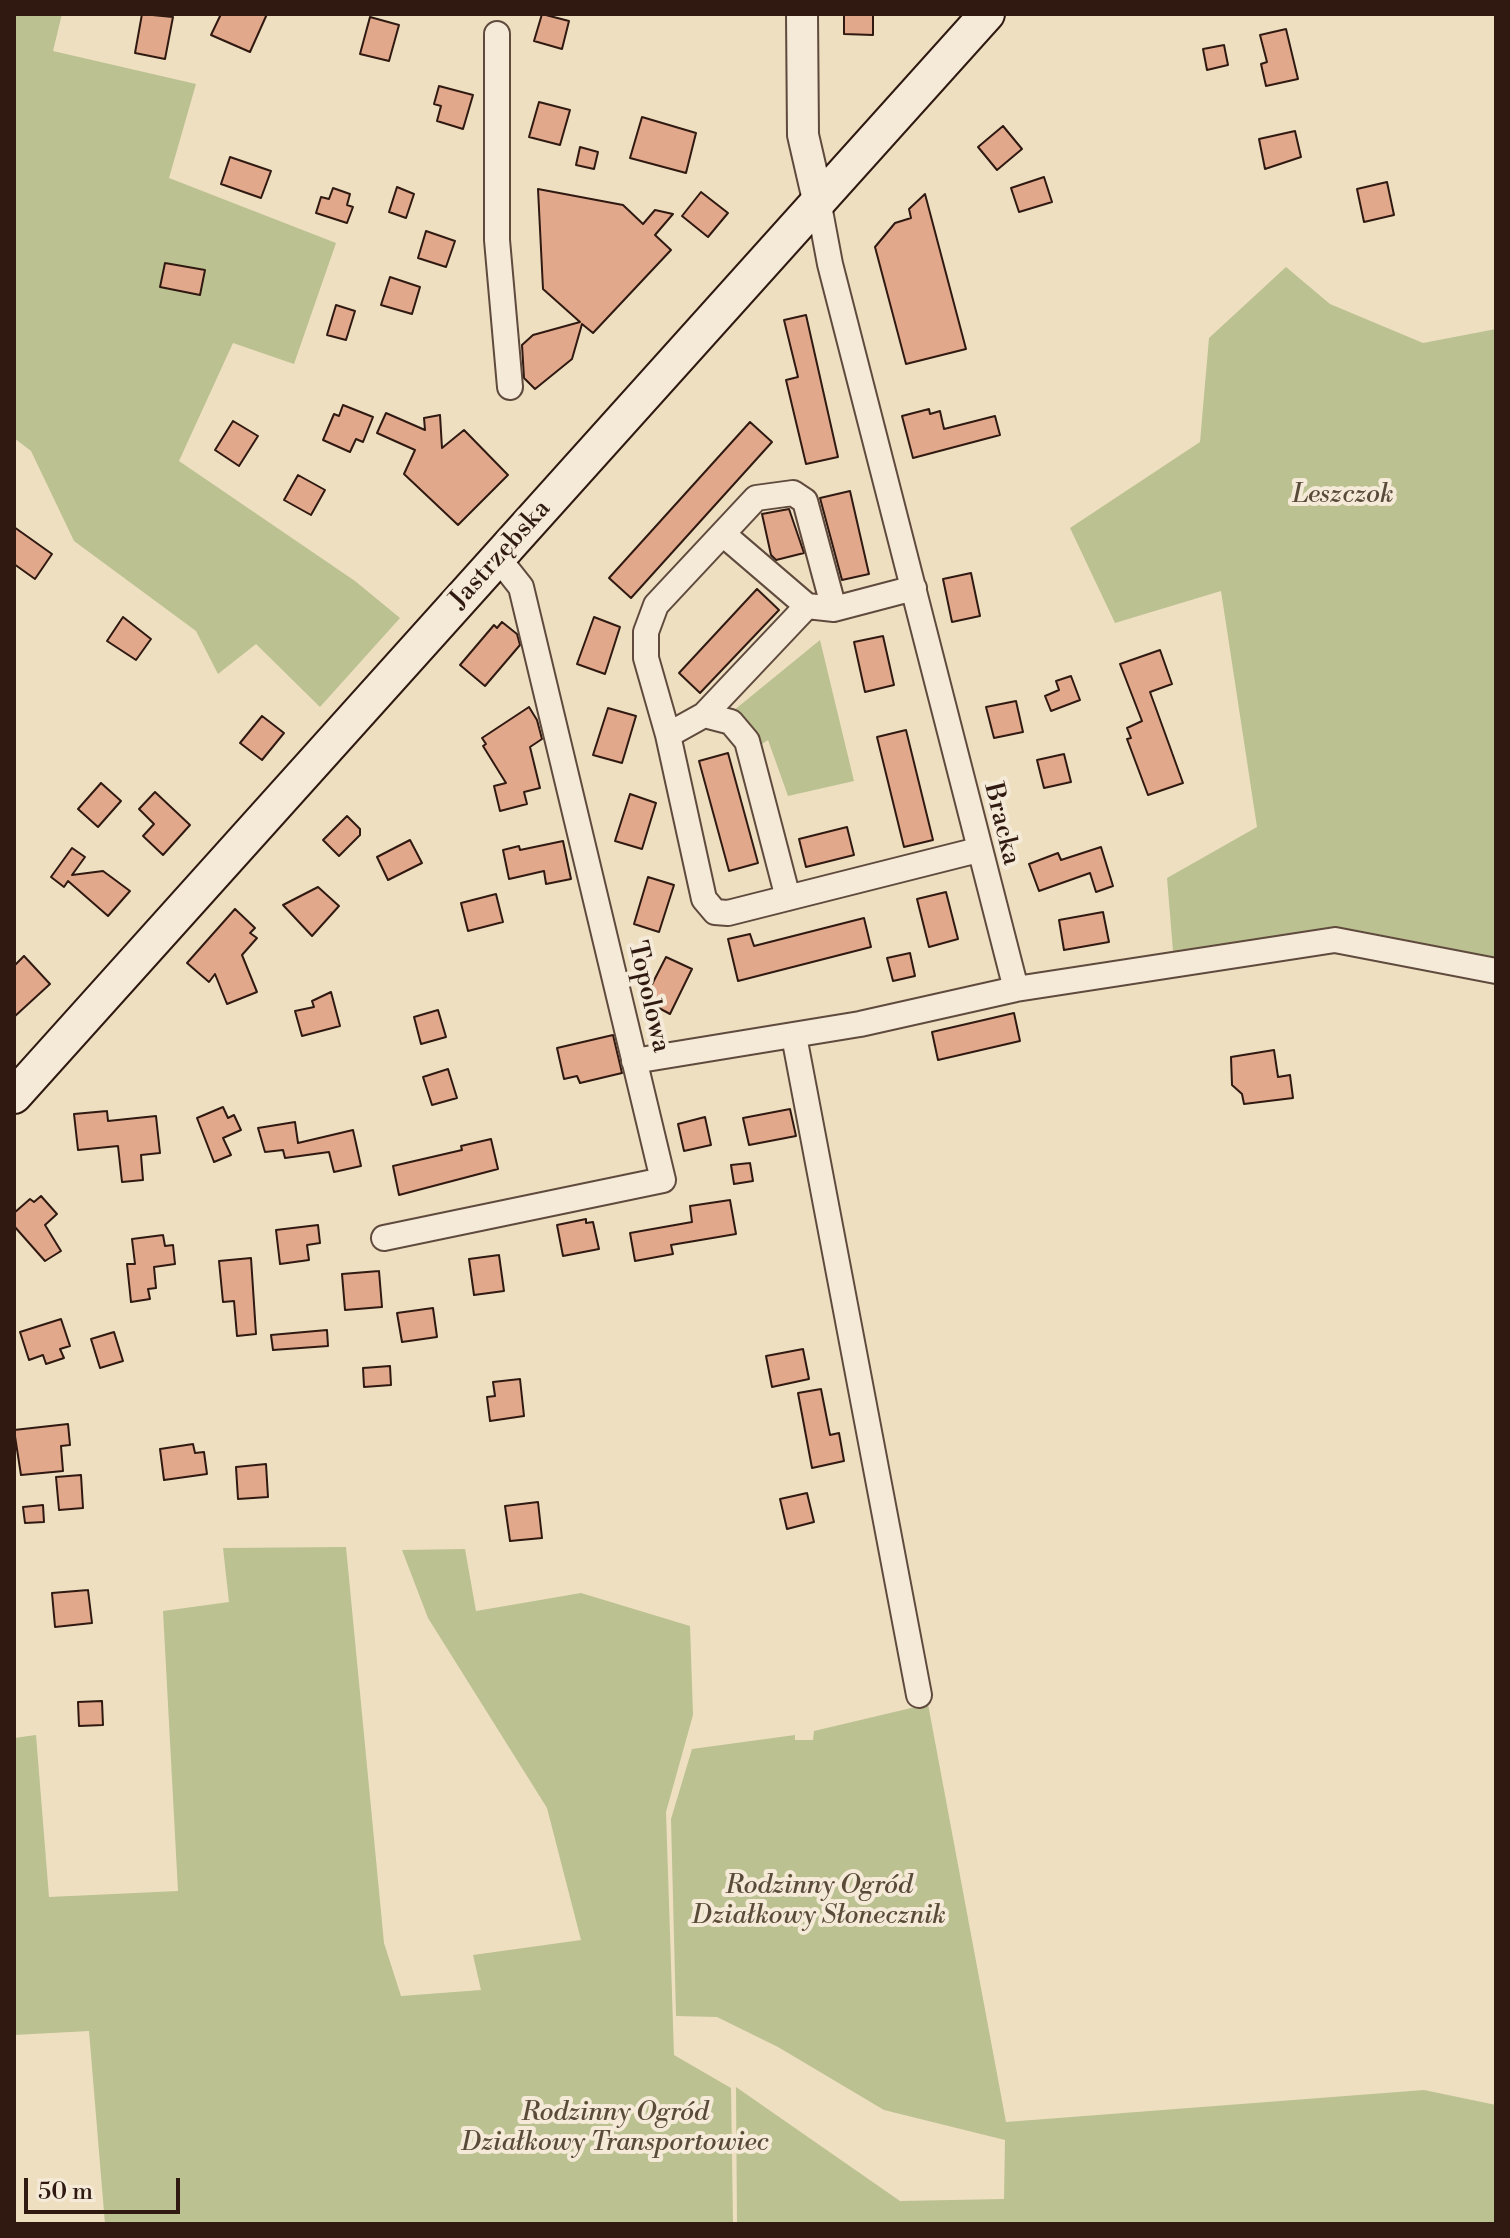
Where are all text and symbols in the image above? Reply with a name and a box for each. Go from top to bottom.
park label: Leszczok [1292,480,1394,512]
street label: Jastrzębska [444,494,558,616]
street label: Bracka [976,780,1026,868]
street label: Topolowa [620,938,676,1056]
park label: Rodzinny Ogród Działkowy Słonecznik [692,1871,946,1932]
park label: Rodzinny Ogród Działkowy Transportowiec [461,2098,769,2160]
scale bar [28,2162,184,2212]
text: 50 m [38,2177,93,2207]

